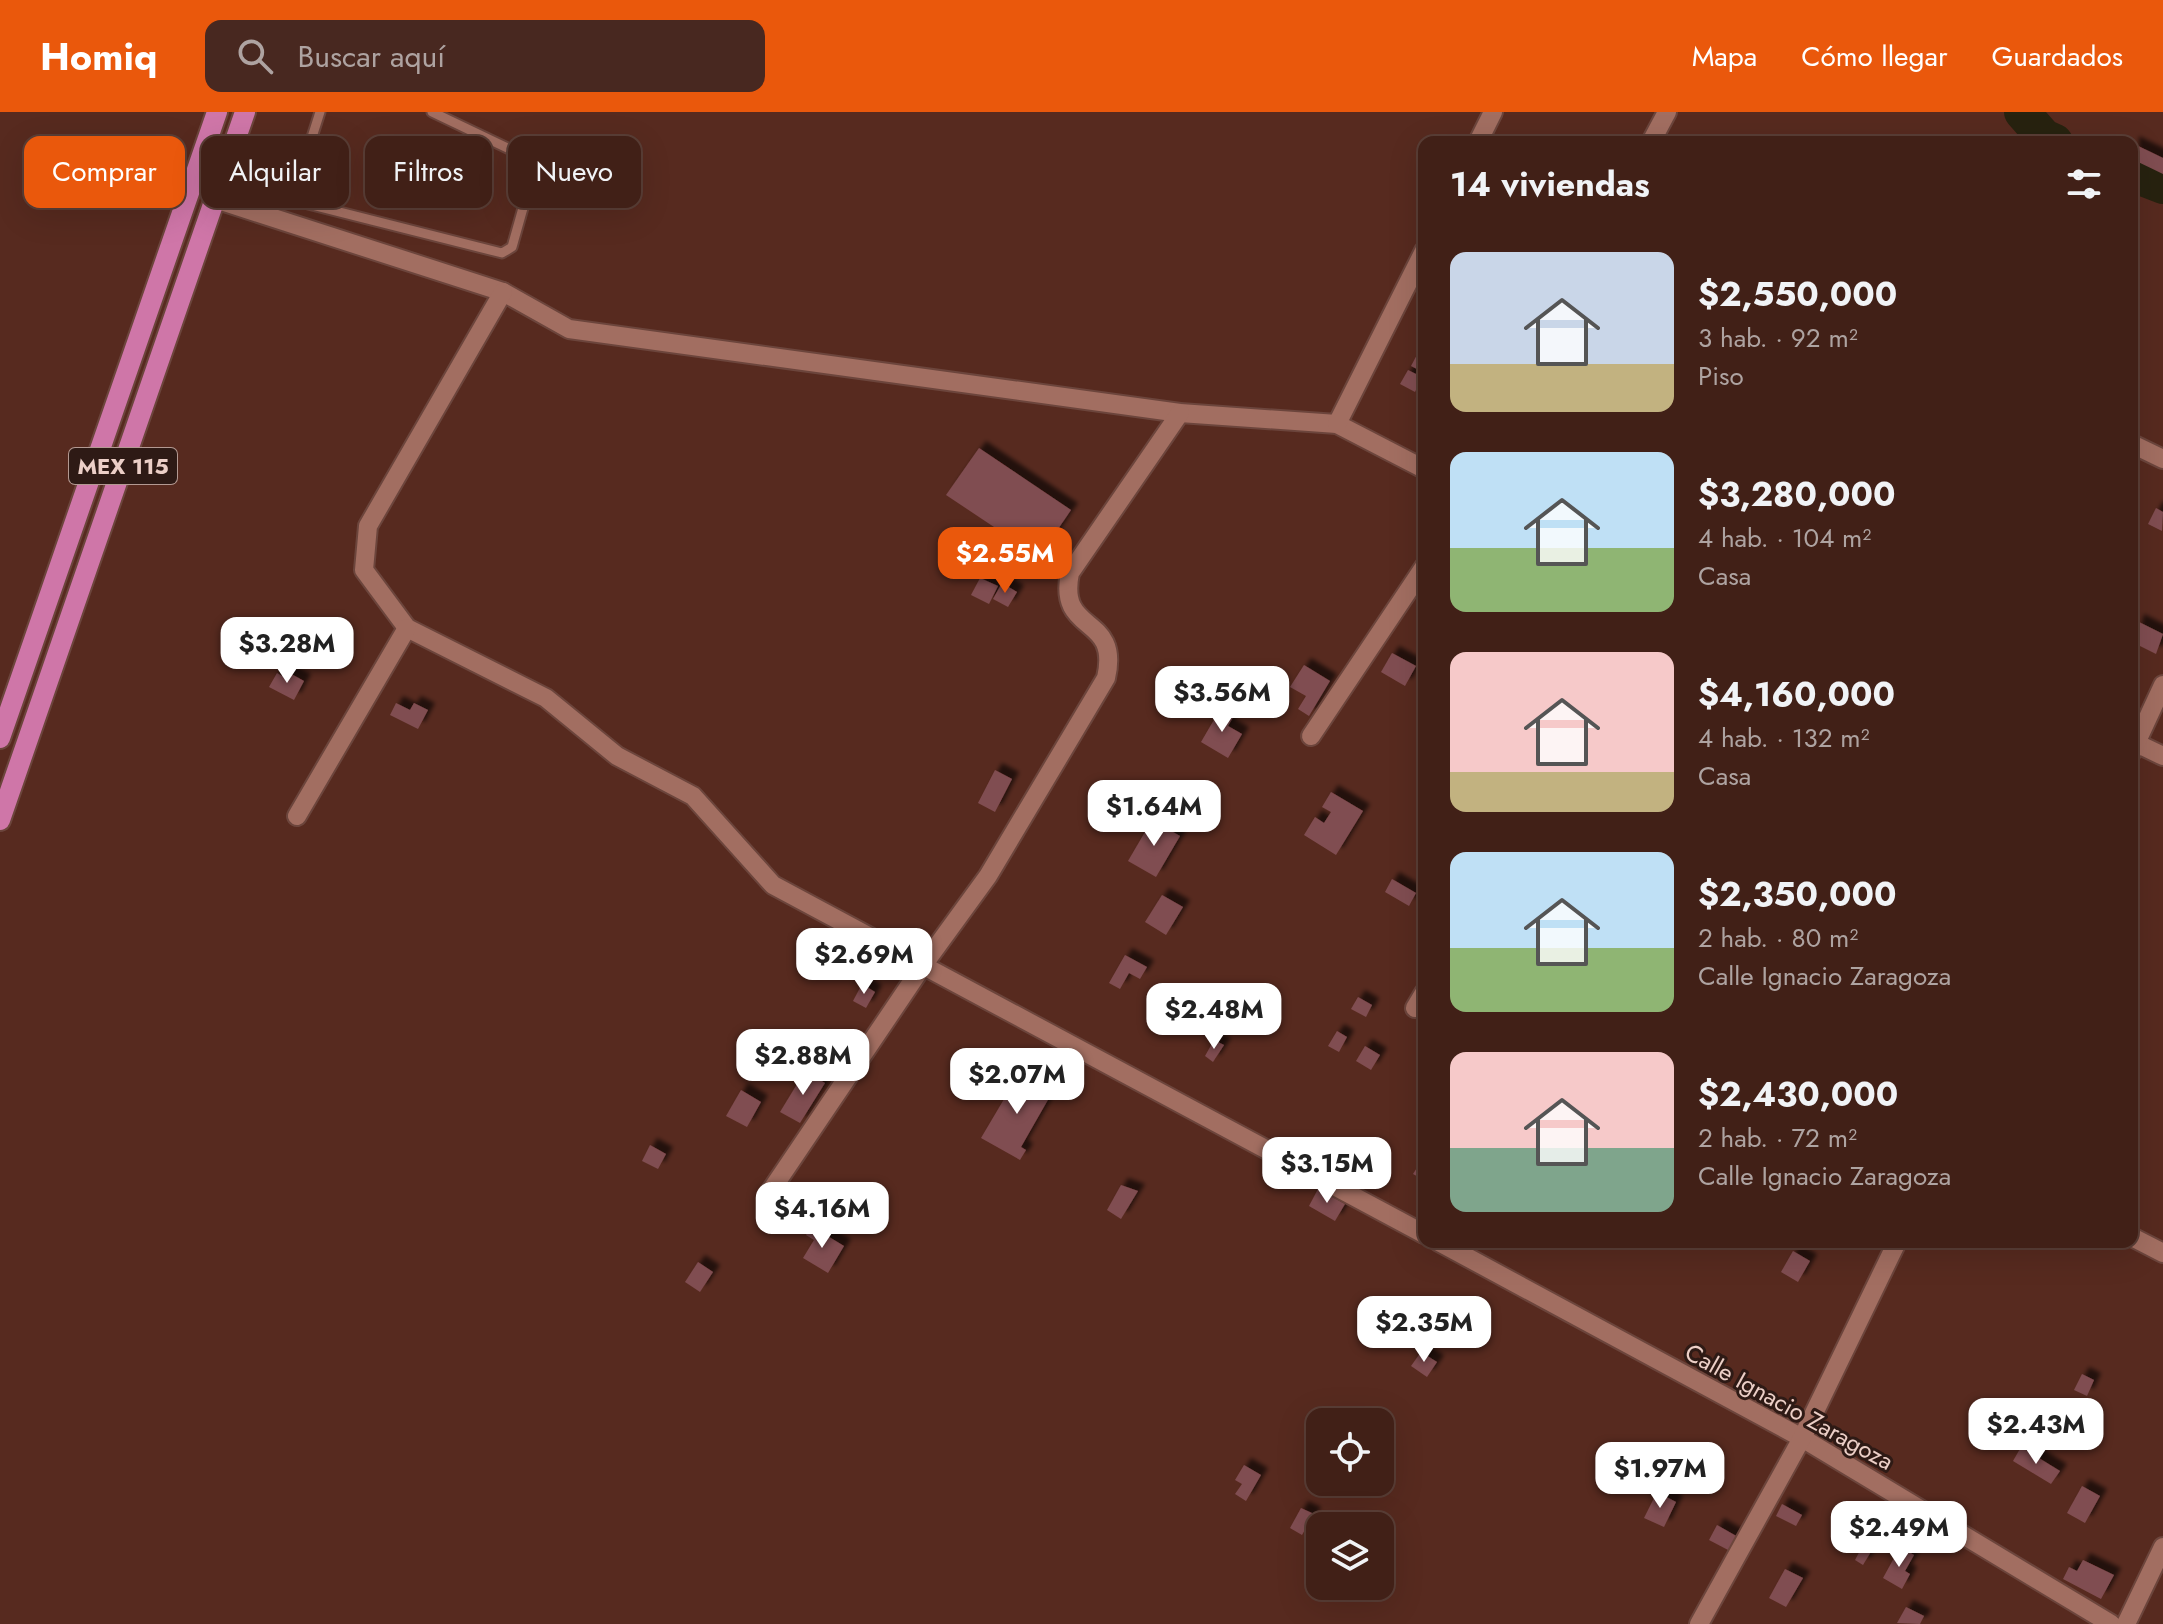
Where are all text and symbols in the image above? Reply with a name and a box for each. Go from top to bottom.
search box [205,20,765,92]
text: Homiq [40,29,157,84]
icon: search [233,34,277,78]
text: Buscar aquí [297,35,445,78]
text: Mapa [1692,36,1757,77]
text: Cómo llegar [1801,36,1948,77]
text: Guardados [1992,36,2123,77]
chip: Comprar [24,136,185,208]
chip: Alquilar [201,136,349,208]
chip: Filtros [365,136,492,208]
chip: Nuevo [508,136,641,208]
text: 14 viviendas [1450,160,1650,209]
icon: filters [2062,162,2106,206]
text: $2,550,000 [1698,270,1897,319]
icon: home [1514,284,1610,380]
text: 3 hab. · 92 m² [1698,319,1858,357]
text: Piso [1698,357,1744,395]
road number: MEX 115 [69,448,177,484]
text: $3,280,000 [1698,470,1895,519]
icon: home [1514,484,1610,580]
text: 4 hab. · 104 m² [1698,519,1871,557]
pin: $2.55M [940,527,1070,595]
text: $2.55M [956,534,1054,572]
text: Casa [1698,557,1751,595]
pin: $3.28M [222,617,352,685]
text: $3.28M [239,624,335,662]
pin: $3.56M [1157,666,1287,734]
text: $4,160,000 [1698,670,1895,719]
text: $3.56M [1173,673,1271,711]
icon: home [1514,684,1610,780]
text: 4 hab. · 132 m² [1698,719,1870,757]
text: Casa [1698,757,1751,795]
pin: $1.64M [1089,780,1219,848]
text: $1.64M [1106,787,1202,825]
text: $2,350,000 [1698,870,1897,919]
icon: home [1514,884,1610,980]
text: 2 hab. · 80 m² [1698,919,1858,957]
pin: $2.69M [799,928,929,996]
text: $2.69M [814,935,914,973]
text: Calle Ignacio Zaragoza [1698,957,1951,995]
pin: $2.48M [1149,983,1279,1051]
text: $2.48M [1164,990,1264,1028]
pin: $2.88M [738,1029,868,1097]
text: $2.88M [754,1036,852,1074]
pin: $2.07M [952,1048,1082,1116]
text: $2.07M [968,1055,1066,1093]
text: $2,430,000 [1698,1070,1898,1119]
icon: home [1514,1084,1610,1180]
text: 2 hab. · 72 m² [1698,1119,1857,1157]
pin: $3.15M [1262,1137,1392,1205]
text: $3.15M [1280,1144,1374,1182]
text: Calle Ignacio Zaragoza [1698,1157,1951,1195]
pin: $4.16M [757,1182,887,1250]
text: $4.16M [774,1189,870,1227]
pin: $2.35M [1359,1296,1489,1364]
text: $2.35M [1375,1303,1473,1341]
street label: Calle Ignacio Zaragoza [1679,1335,1900,1479]
pin: $2.43M [1971,1398,2101,1466]
text: $2.43M [1986,1405,2086,1443]
map controls [1306,1408,1394,1600]
button: locate [1306,1408,1394,1496]
pin: $1.97M [1595,1442,1725,1510]
text: $1.97M [1613,1449,1707,1487]
pin: $2.49M [1834,1501,1964,1569]
text: $2.49M [1849,1508,1949,1546]
button: layers [1306,1512,1394,1600]

